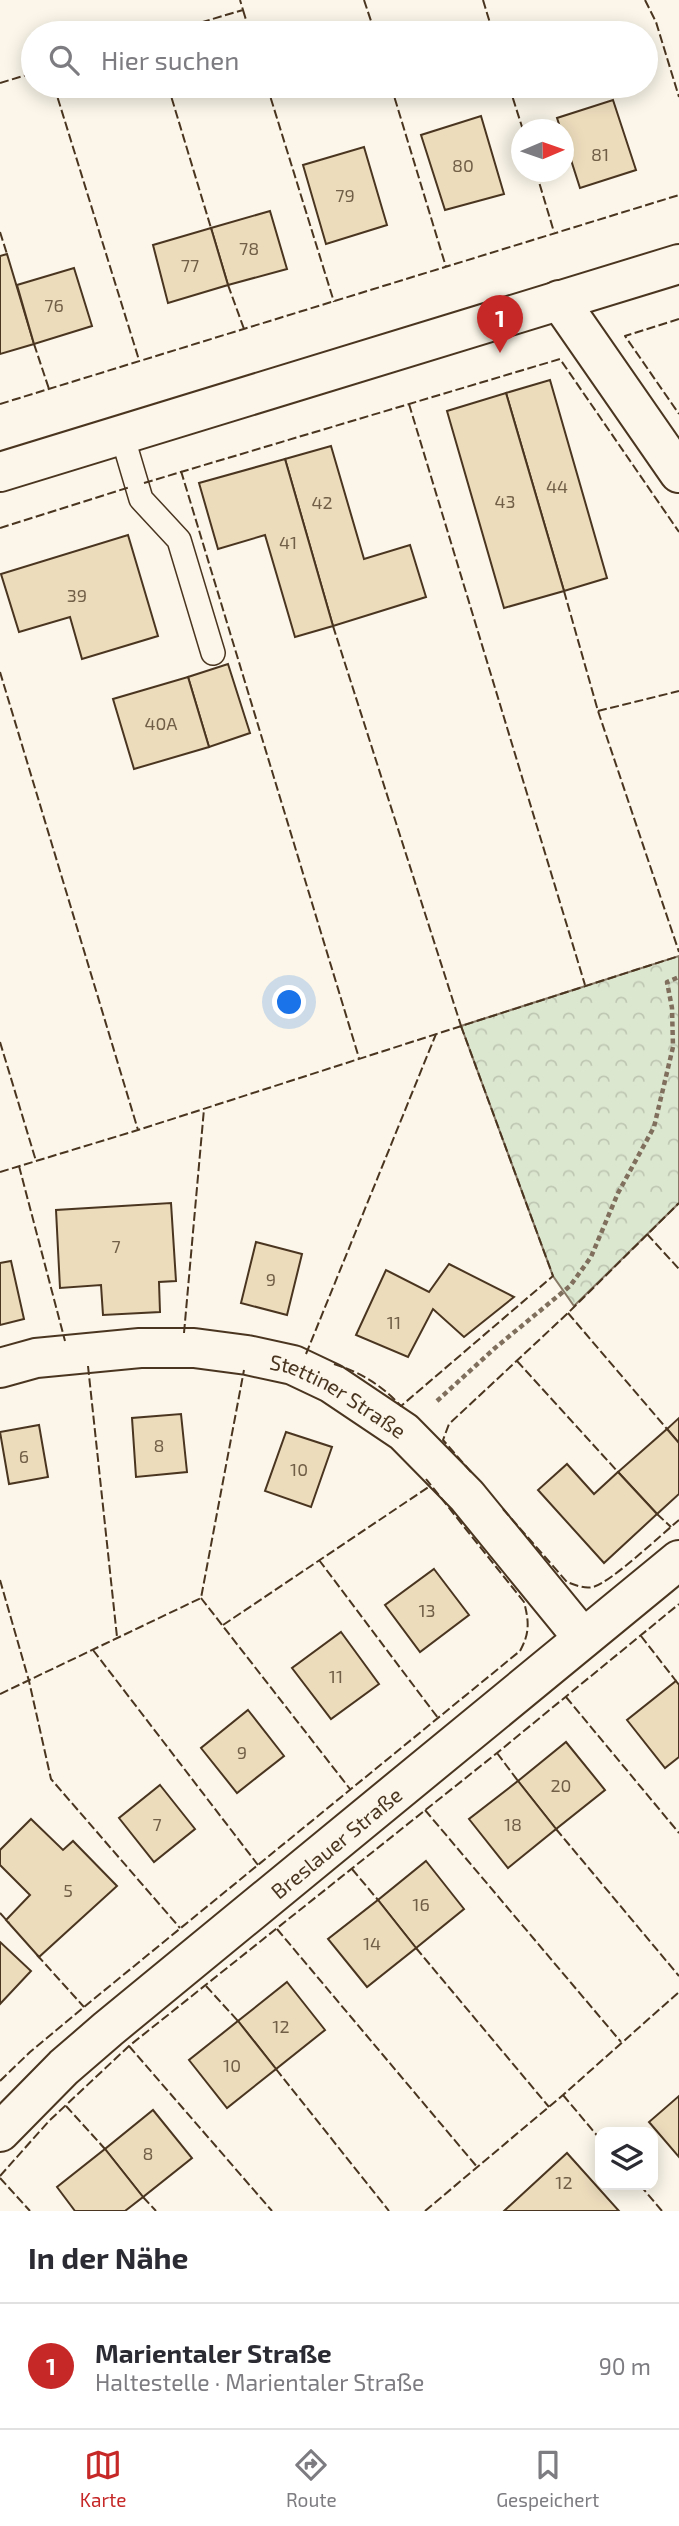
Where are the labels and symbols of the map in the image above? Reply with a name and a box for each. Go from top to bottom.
north arrow [511,119,574,182]
house number: 81 [591,143,609,165]
house number: 80 [452,154,474,176]
house number: 79 [335,184,355,206]
house number: 78 [239,237,259,259]
house number: 77 [181,254,199,276]
house number: 76 [44,294,64,316]
pin: 1 [477,295,523,353]
house number: 44 [546,475,568,497]
house number: 43 [494,490,516,512]
house number: 42 [311,491,333,513]
house number: 41 [279,531,297,553]
house number: 39 [67,584,87,606]
house number: 40A [144,712,178,734]
your location [272,985,306,1019]
house number: 7 [111,1235,121,1257]
house number: 9 [266,1268,276,1290]
house number: 11 [387,1311,401,1333]
street label: Stettiner Straße [268,1348,411,1443]
house number: 8 [154,1434,164,1456]
house number: 6 [19,1445,29,1467]
house number: 10 [290,1458,308,1480]
house number: 13 [418,1599,436,1621]
house number: 11 [329,1665,343,1687]
house number: 9 [237,1741,247,1763]
house number: 20 [551,1774,571,1796]
street label: Breslauer Straße [265,1781,406,1903]
house number: 7 [152,1813,162,1835]
house number: 18 [504,1813,522,1835]
house number: 5 [63,1879,73,1901]
house number: 16 [412,1893,430,1915]
house number: 14 [363,1932,381,1954]
house number: 12 [272,2015,290,2037]
house number: 10 [223,2054,241,2076]
house number: 8 [143,2142,153,2164]
house number: 12 [555,2171,573,2193]

